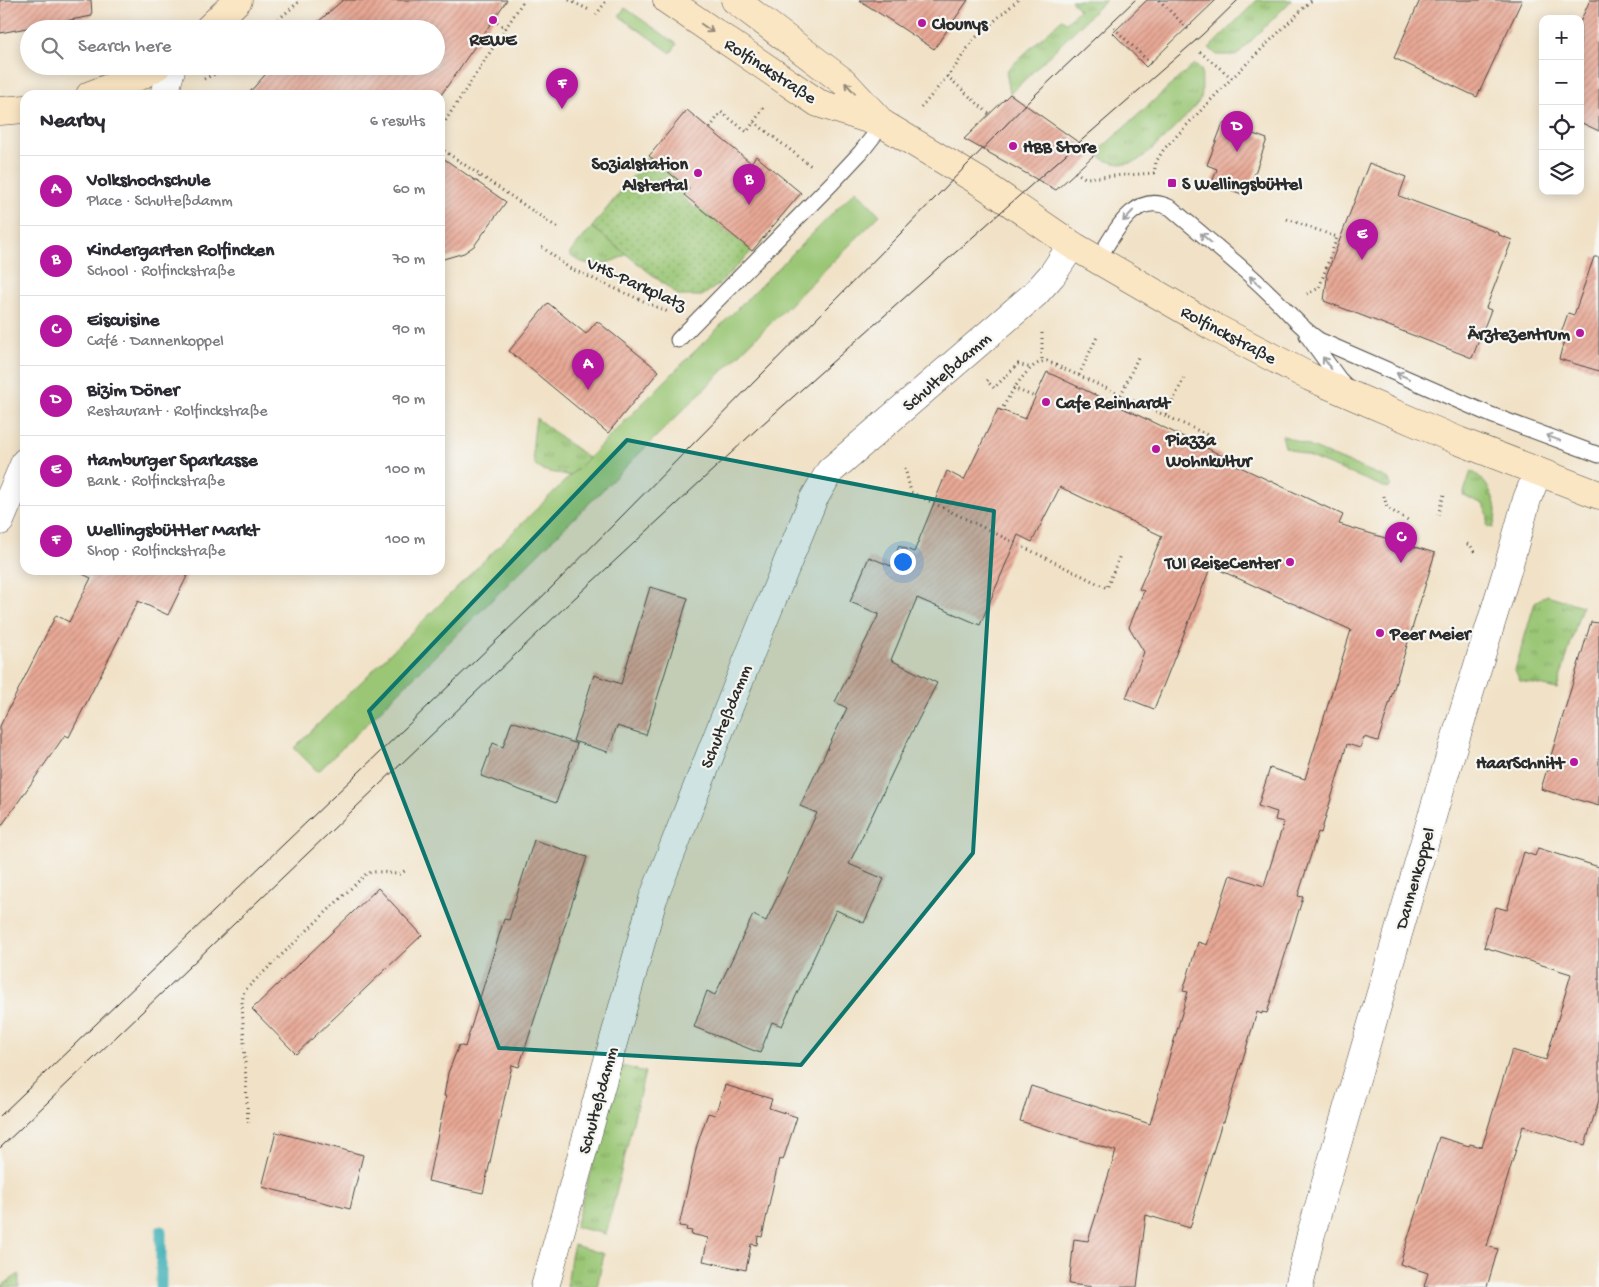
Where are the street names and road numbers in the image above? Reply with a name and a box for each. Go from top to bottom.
street label: Rolfinckstraße [720,35,820,110]
street label: VHS-Parkplatz [582,254,690,317]
street label: Rolfinckstraße [1176,302,1280,371]
street label: Schulteßdamm [899,329,996,417]
street label: Schulteßdamm [697,662,758,772]
street label: Dannenkoppel [1392,825,1441,933]
street label: Schulteßdamm [575,1044,624,1157]

